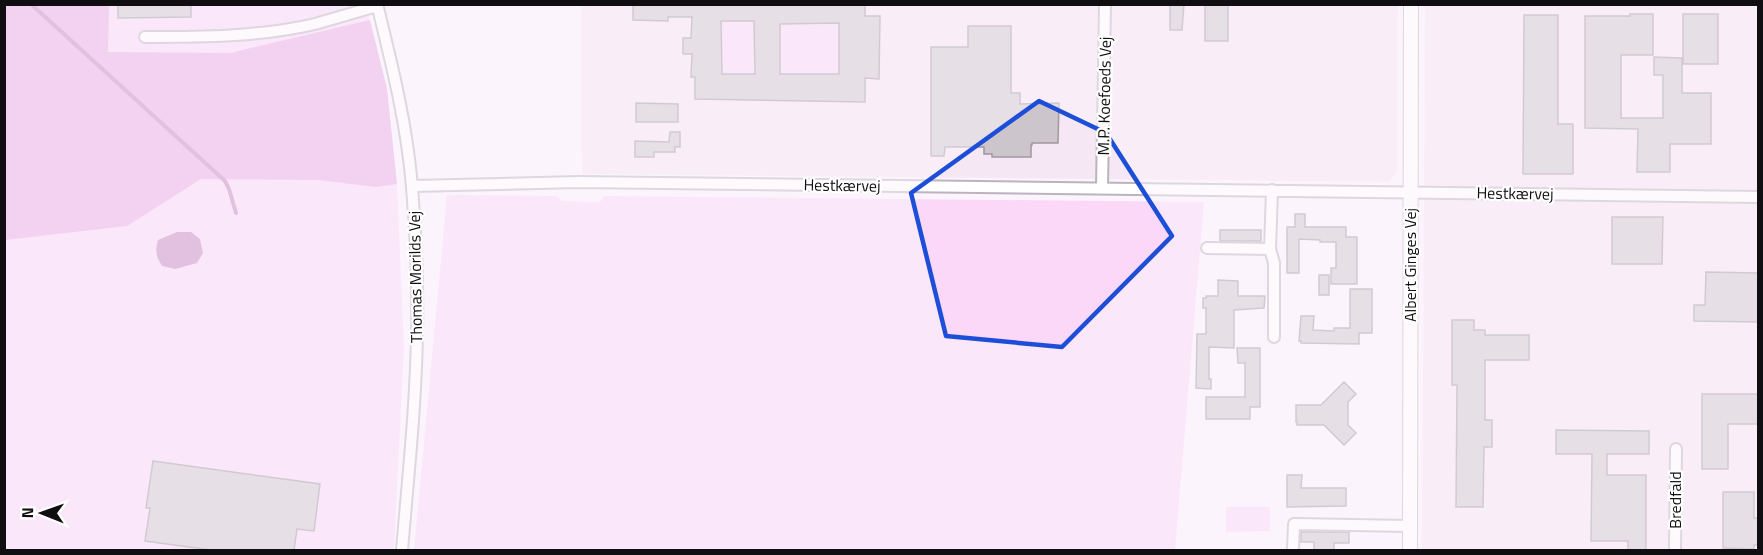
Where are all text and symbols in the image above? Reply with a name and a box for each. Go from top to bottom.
street label: M.P. Koefoeds Vej [1091,36,1117,156]
street label: Hestkærvej [803,172,881,198]
street label: Hestkærvej [1476,180,1554,206]
street label: Albert Ginges Vej [1398,208,1422,322]
street label: Thomas Morilds Vej [402,211,428,343]
street label: Bredfald [1663,471,1687,529]
north arrow [12,483,72,543]
text: N [15,507,39,518]

